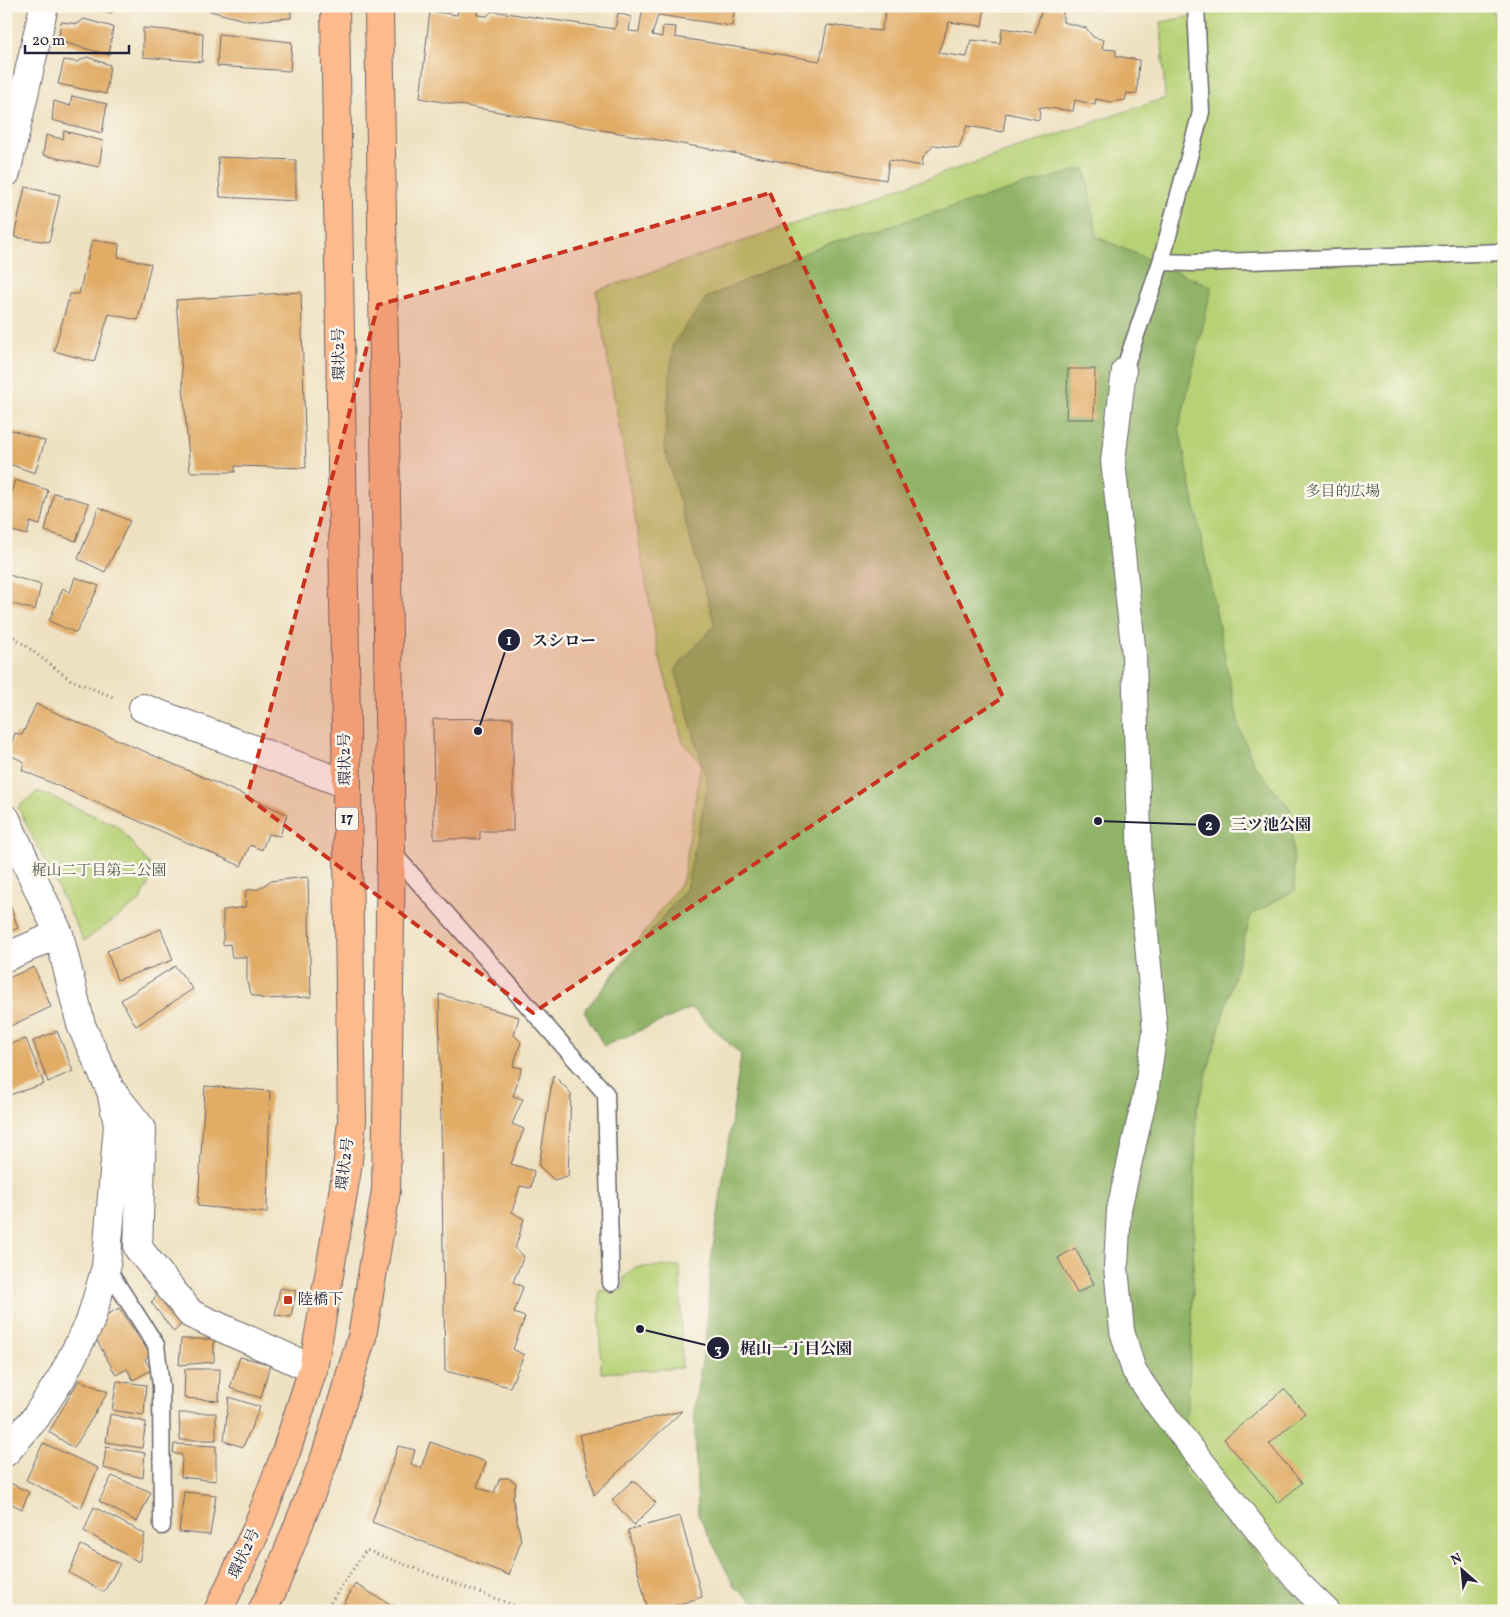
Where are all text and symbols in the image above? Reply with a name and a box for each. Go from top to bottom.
scale bar [25,22,129,54]
text: 20 m [32,31,65,52]
street label: 環状2号 [329,327,351,381]
park label: 多目的広場 [1305,482,1381,503]
callout: スシロー [497,625,606,656]
text: 1 [506,631,512,652]
text: スシロー [532,631,596,653]
street label: 環状2号 [335,732,357,786]
road number: 17 [336,808,358,831]
callout: 三ツ池公園 [1196,809,1321,840]
text: 三ツ池公園 [1231,815,1311,837]
text: 2 [1205,816,1213,837]
park label: 梶山二丁目第二公園 [31,861,167,882]
street label: 環状2号 [332,1136,360,1192]
place label: 陸橋下 [298,1290,343,1311]
marker: 陸橋下 [282,1294,294,1306]
callout: 梶山一丁目公園 [705,1333,862,1364]
text: 梶山一丁目公園 [739,1339,852,1361]
text: 3 [714,1340,722,1361]
street label: 環状2号 [224,1526,266,1582]
north arrow [1438,1544,1488,1594]
text: N [1448,1549,1466,1571]

